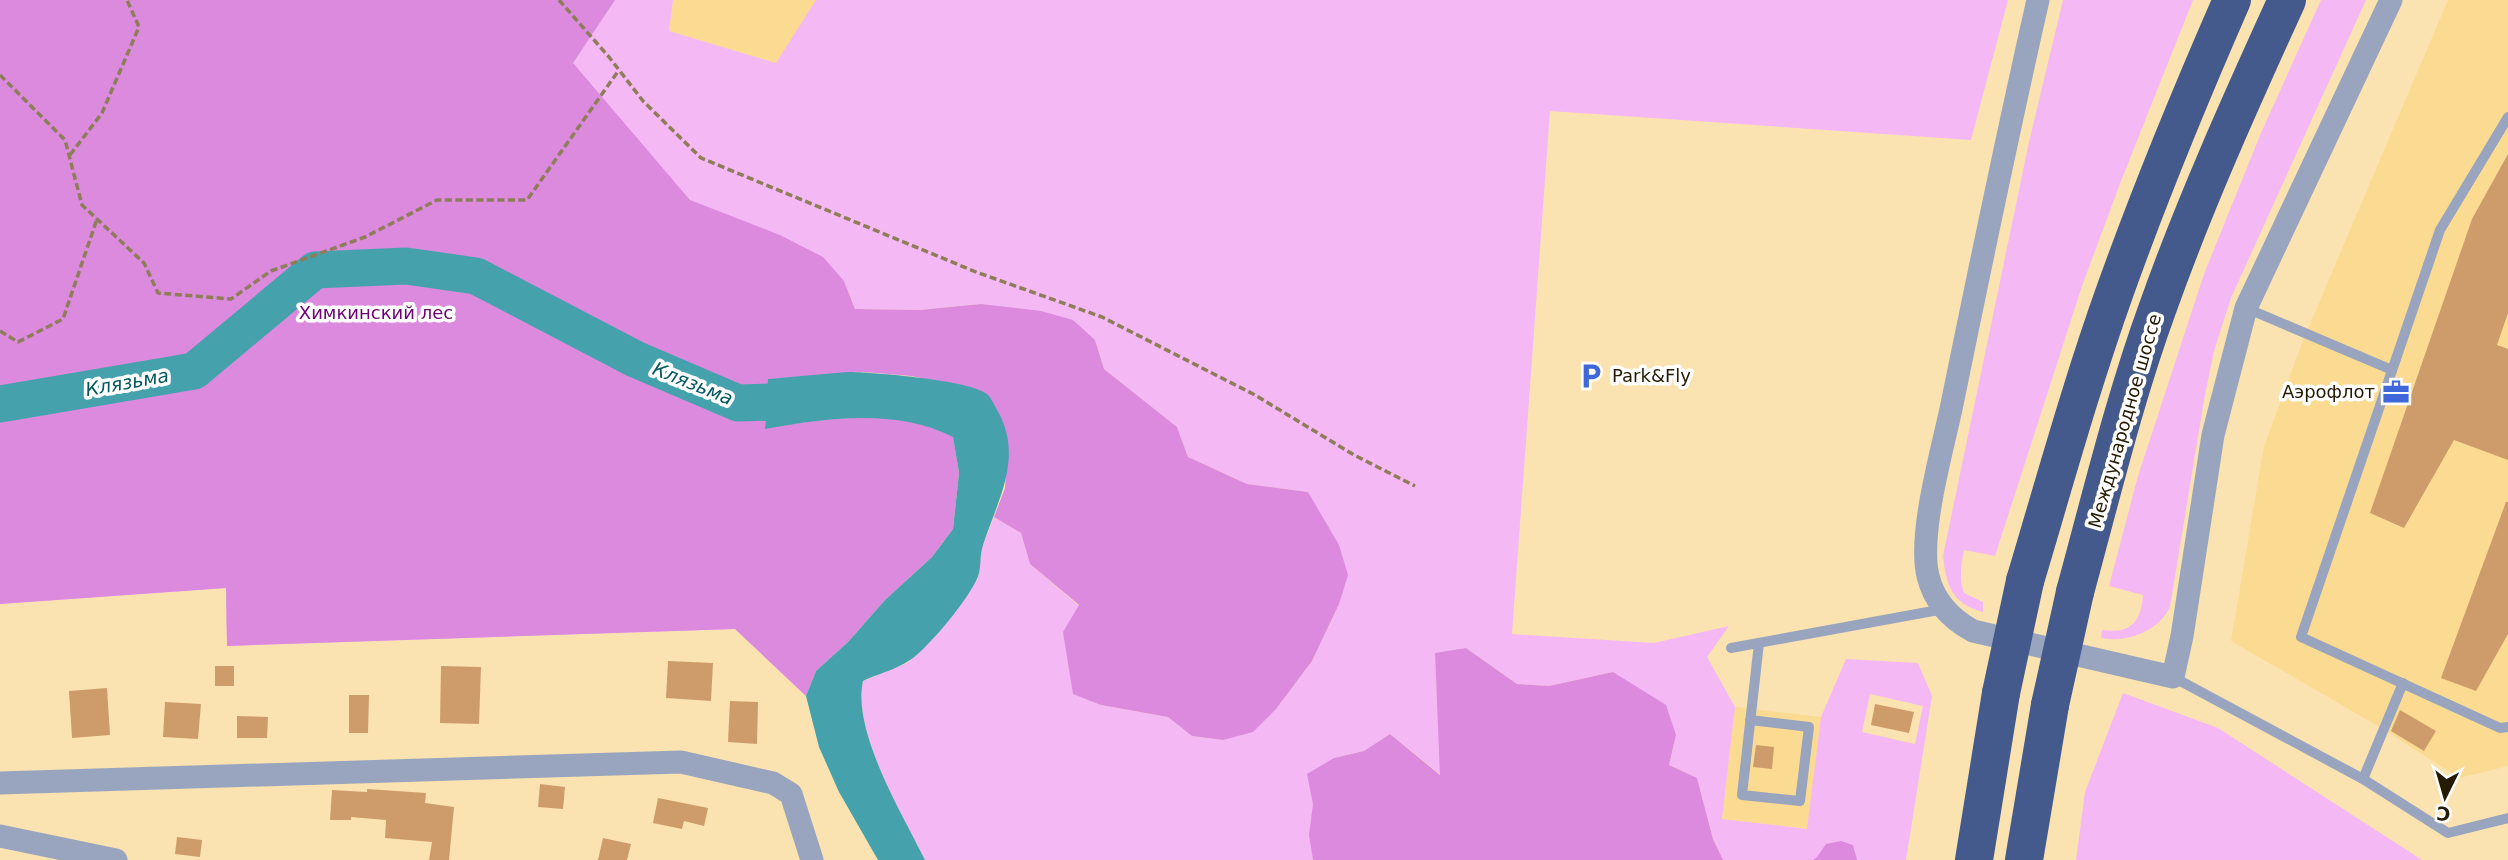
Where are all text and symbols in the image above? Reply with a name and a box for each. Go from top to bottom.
park label: Химкинский лес [299,302,453,323]
street label: Международное шоссе [2084,311,2165,530]
water label: Клязьма [650,357,736,409]
parking icon: Park&Fly [1576,361,1606,391]
water label: Клязьма [84,364,170,400]
place label: Park&Fly [1612,365,1691,386]
office icon: Аэрофлот [2381,377,2411,407]
place label: Аэрофлот [2282,381,2375,402]
north arrow [2410,762,2480,832]
text: С [2436,802,2451,826]

